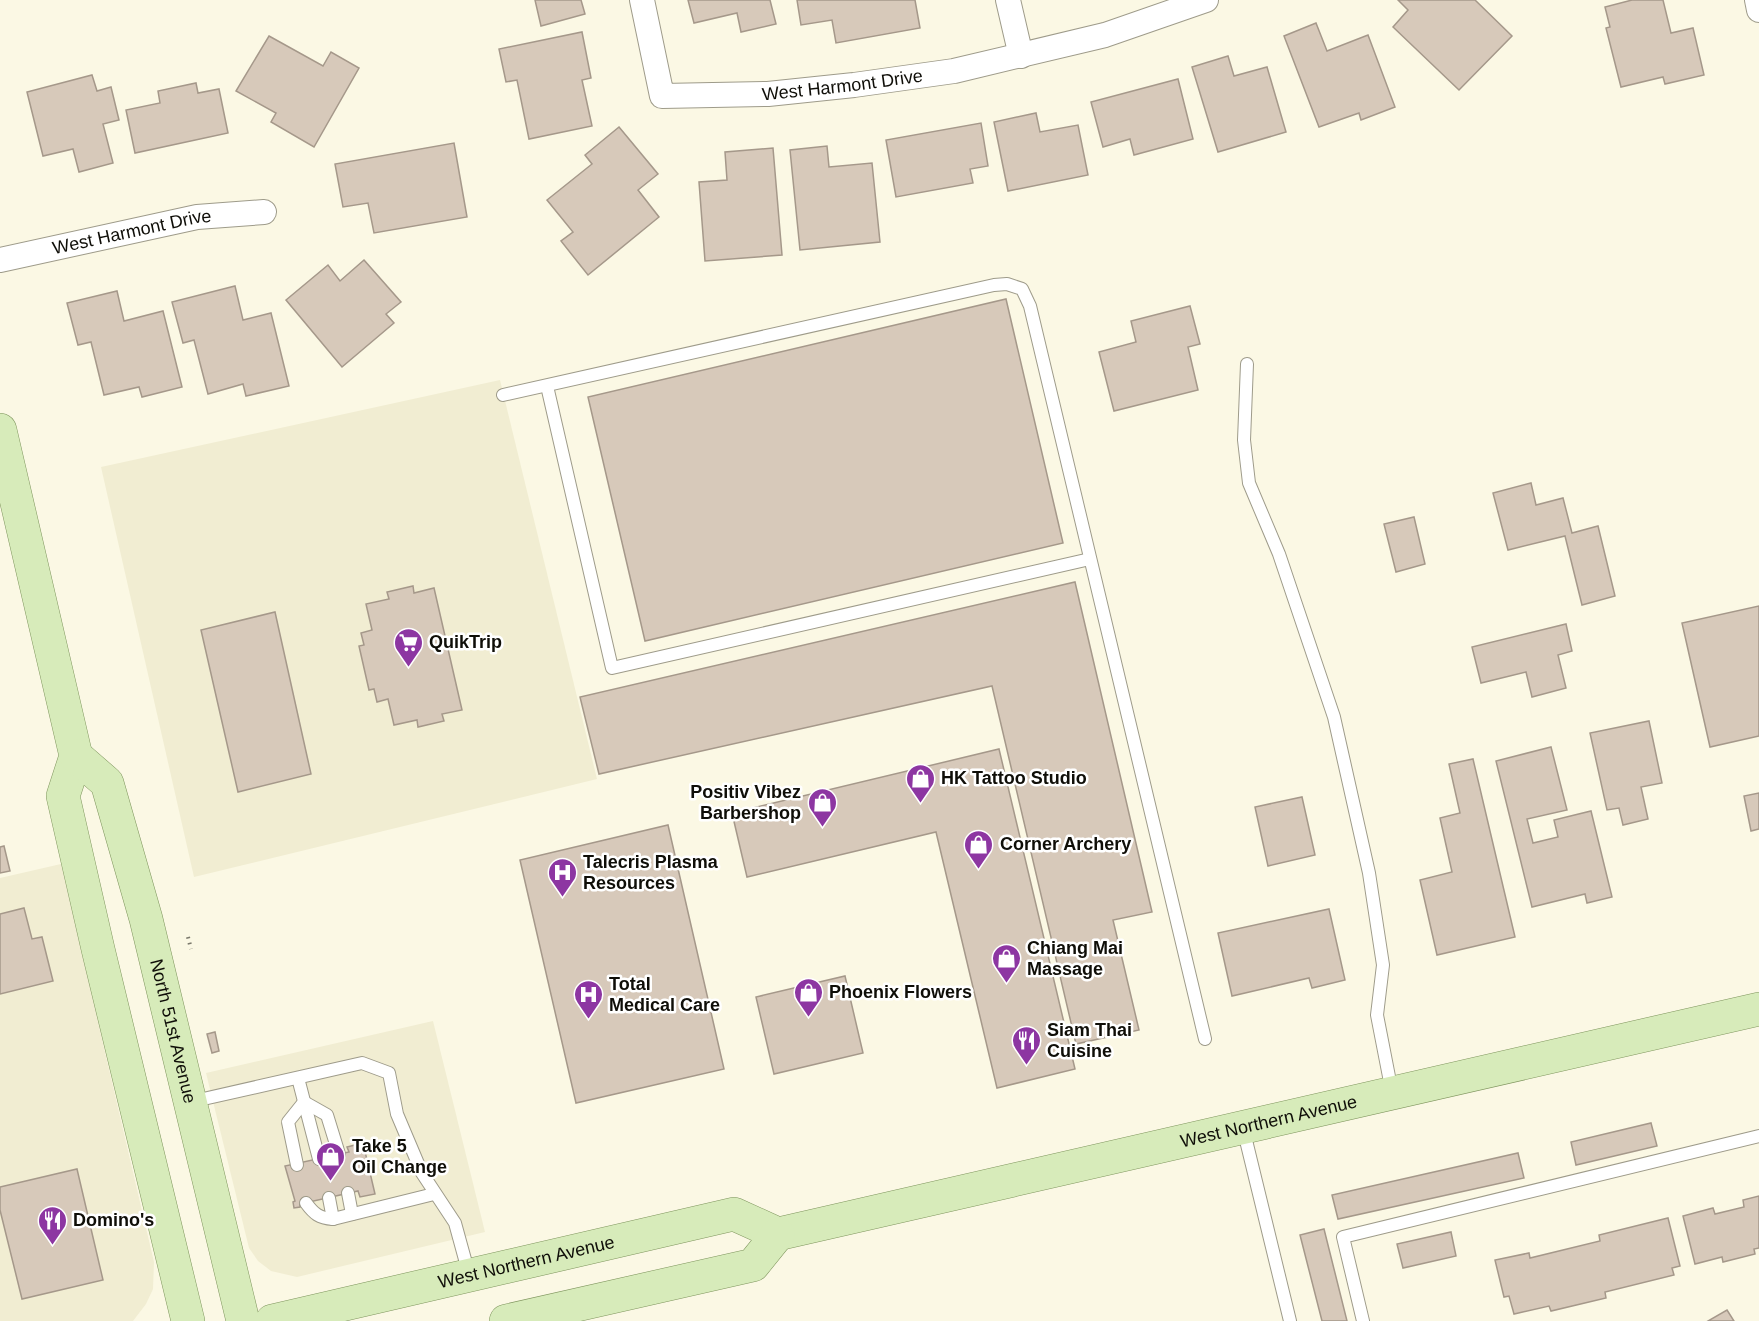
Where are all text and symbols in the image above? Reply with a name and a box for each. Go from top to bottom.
street label: West Harmont Drive [761,65,924,105]
street label: West Harmont Drive [51,206,212,258]
supermarket icon: QuikTrip [392,626,424,668]
place label: QuikTrip [429,632,502,652]
shop icon: HK Tattoo Studio [904,762,936,804]
place label: HK Tattoo Studio [941,768,1087,788]
place label: Positiv Vibez Barbershop [690,782,801,823]
shop icon: Positiv Vibez Barbershop [806,786,838,828]
shop icon: Corner Archery [963,828,995,870]
place label: Corner Archery [1000,834,1131,854]
place label: Talecris Plasma Resources [583,852,719,893]
hospital icon: Talecris Plasma Resources [546,856,578,898]
place label: Chiang Mai Massage [1027,938,1123,979]
shop icon: Chiang Mai Massage [990,942,1022,984]
street label: North 51st Avenue [146,957,200,1105]
place label: Total Medical Care [609,974,720,1015]
shop icon: Phoenix Flowers [792,976,824,1018]
hospital icon: Total Medical Care [572,978,604,1020]
place label: Phoenix Flowers [829,982,972,1002]
place label: Siam Thai Cuisine [1047,1020,1132,1061]
restaurant icon: Siam Thai Cuisine [1010,1024,1042,1066]
street label: West Northern Avenue [1178,1092,1359,1151]
place label: Take 5 Oil Change [352,1136,447,1177]
shop icon: Take 5 Oil Change [315,1140,347,1182]
restaurant icon: Domino's [36,1204,68,1246]
place label: Domino's [73,1210,154,1230]
street label: West Northern Avenue [436,1232,616,1292]

